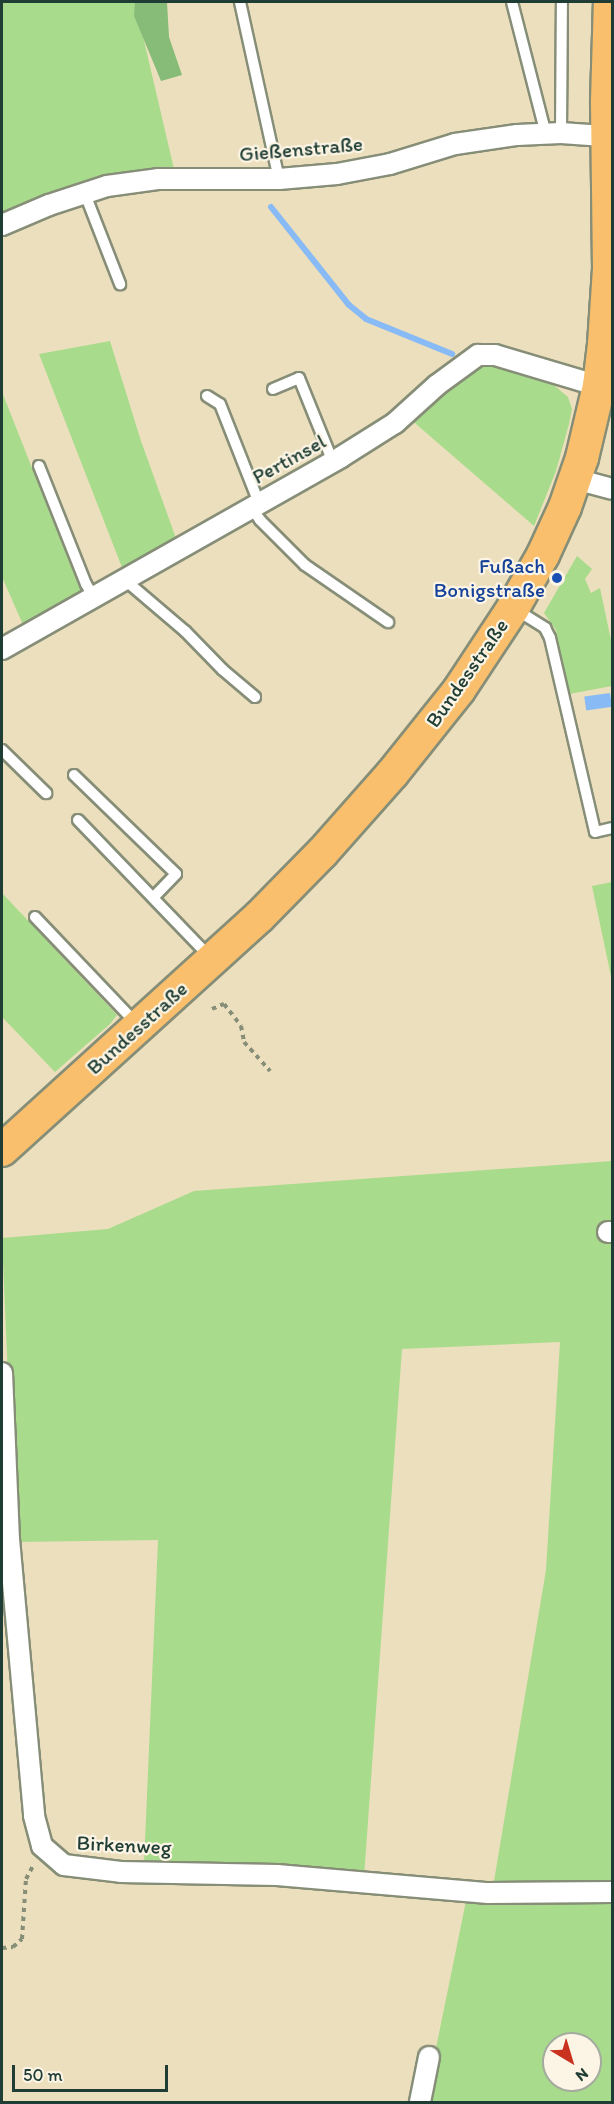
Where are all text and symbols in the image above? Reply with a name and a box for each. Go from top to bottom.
street label: Gießenstraße [238,131,364,167]
street label: Pertinsel [248,429,330,489]
place label: Fußach Bonigstraße [434,553,545,603]
marker: Fußach Bonigstraße [550,571,564,585]
street label: Bundesstraße [420,614,514,732]
street label: Bundesstraße [81,976,193,1080]
street label: Birkenweg [76,1830,172,1860]
north arrow [542,2032,602,2092]
scale bar [15,2053,171,2091]
text: 50 m [23,2064,63,2086]
text: N [572,2064,592,2086]

